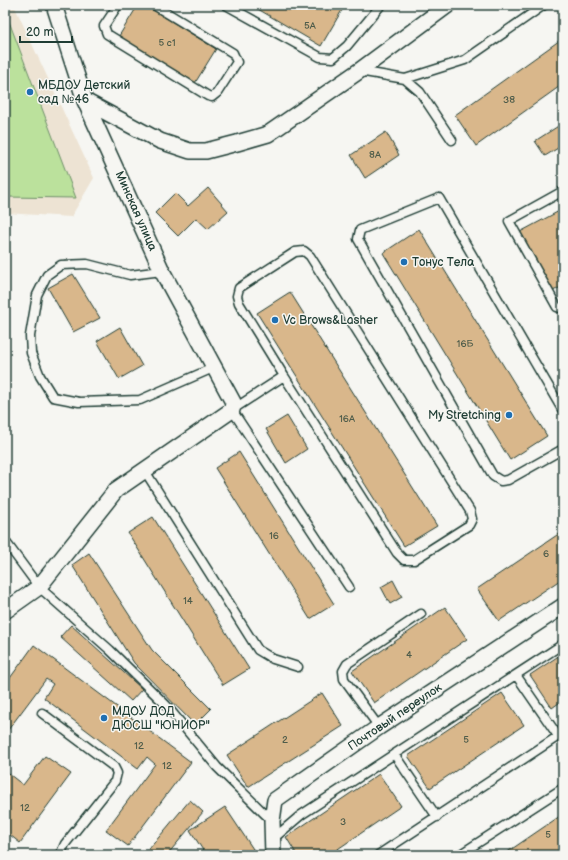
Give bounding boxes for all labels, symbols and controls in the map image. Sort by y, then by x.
scale bar [20,18,72,44]
house number: 5А [304,20,317,32]
text: 20 m [26,25,53,40]
house number: 5 с1 [158,37,176,49]
place label: МБДОУ Детский сад №46 [38,78,130,107]
marker: МБДОУ Детский сад №46 [25,87,35,97]
house number: 38 [503,94,515,106]
house number: 8А [369,149,382,161]
street label: Минская улица [112,169,160,253]
place label: Тонус Тела [412,255,474,270]
marker: Тонус Тела [399,257,409,267]
place label: Vc Brows&Lasher [283,313,378,328]
marker: Vc Brows&Lasher [270,315,280,325]
house number: 16Б [457,338,474,350]
place label: My Stretching [428,408,501,423]
marker: My Stretching [504,410,514,420]
house number: 16А [339,413,356,425]
house number: 16 [269,530,279,542]
house number: 6 [543,548,549,560]
house number: 14 [183,595,193,607]
house number: 4 [406,649,412,661]
street label: Почтовый переулок [345,680,445,754]
place label: МДОУ ДОД ДЮСШ "ЮНИОР" [112,704,210,733]
marker: МДОУ ДОД ДЮСШ "ЮНИОР" [99,713,109,723]
house number: 2 [282,734,288,746]
house number: 5 [463,734,469,746]
house number: 12 [134,740,144,752]
house number: 12 [162,760,172,772]
house number: 12 [20,802,30,814]
house number: 3 [340,816,346,828]
house number: 5 [545,829,551,841]

